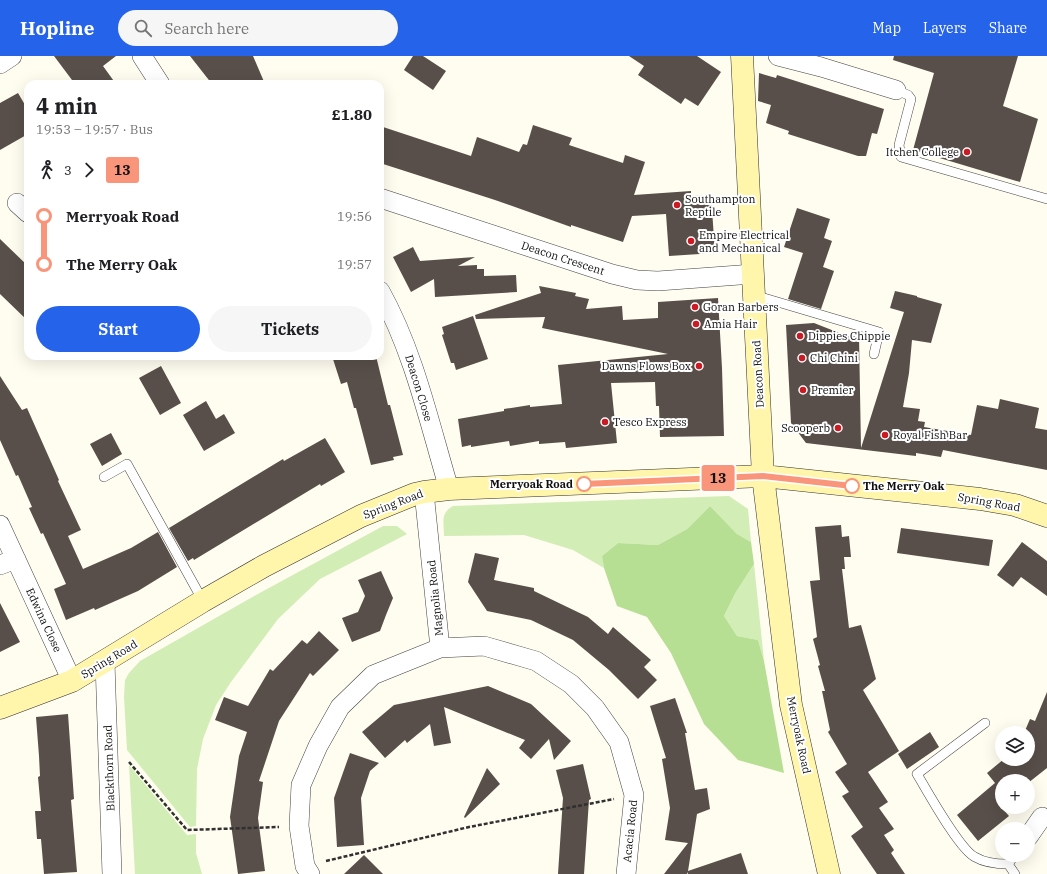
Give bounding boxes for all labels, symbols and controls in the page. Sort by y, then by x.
search box [118,10,398,46]
text: Hopline [20,16,94,40]
icon: search [132,17,154,39]
text: Search here [164,19,249,38]
text: Map [873,19,901,37]
text: Layers [923,19,967,37]
text: Share [989,19,1027,37]
text: 4 min [36,91,98,120]
text: £1.80 [332,105,372,124]
text: 19:53 – 19:57 · Bus [36,121,153,138]
place label: Itchen College [886,145,959,159]
marker: Itchen College [962,147,972,157]
icon: walk [36,159,58,181]
icon: forward [78,159,100,181]
text: 13 [114,161,131,179]
text: 3 [64,162,72,179]
place label: Southampton Reptile [685,192,756,219]
marker: Southampton Reptile [672,200,682,210]
text: Merryoak Road [66,207,179,226]
text: 19:56 [337,208,372,225]
place label: Empire Electrical and Mechanical [699,228,789,255]
marker: Empire Electrical and Mechanical [686,236,696,246]
street label: Deacon Crescent [520,238,606,278]
text: The Merry Oak [66,255,177,274]
text: 19:57 [337,256,372,273]
place label: Goran Barbers [703,300,779,314]
marker: Goran Barbers [690,302,700,312]
button: Start [36,306,200,352]
button: Tickets [208,306,372,352]
place label: Amia Hair [704,317,757,331]
marker: Amia Hair [691,319,701,329]
place label: Dippies Chippie [808,329,890,343]
marker: Dippies Chippie [795,331,805,341]
street label: Deacon Road [749,340,767,408]
place label: Chi Chini [810,351,859,365]
street label: Deacon Close [402,353,436,423]
marker: Chi Chini [797,353,807,363]
place label: Dawns Flows Box [602,359,691,373]
marker: Dawns Flows Box [694,361,704,371]
place label: Premier [811,383,853,397]
marker: Premier [798,385,808,395]
place label: Tesco Express [613,415,687,429]
marker: Tesco Express [600,417,610,427]
place label: Scooperb [781,421,830,435]
marker: Scooperb [833,423,843,433]
place label: Royal Fish Bar [893,428,967,442]
marker: Royal Fish Bar [880,430,890,440]
line badge: 13 [700,465,736,491]
text: 13 [710,469,726,487]
marker: Merryoak Road [576,476,592,492]
place label: Merryoak Road [490,477,573,491]
marker: The Merry Oak [844,478,860,494]
place label: The Merry Oak [863,479,945,493]
street label: Spring Road [361,486,425,522]
street label: Spring Road [957,490,1022,514]
street label: Magnolia Road [424,559,446,637]
street label: Edwina Close [23,586,65,654]
street label: Spring Road [78,637,140,681]
street label: Merryoak Road [784,695,814,775]
street label: Blackthorn Road [100,724,118,811]
map controls [995,726,1035,862]
button: layers [995,726,1035,766]
button: + [995,774,1035,814]
street label: Acacia Road [620,799,640,863]
button: − [995,822,1035,862]

